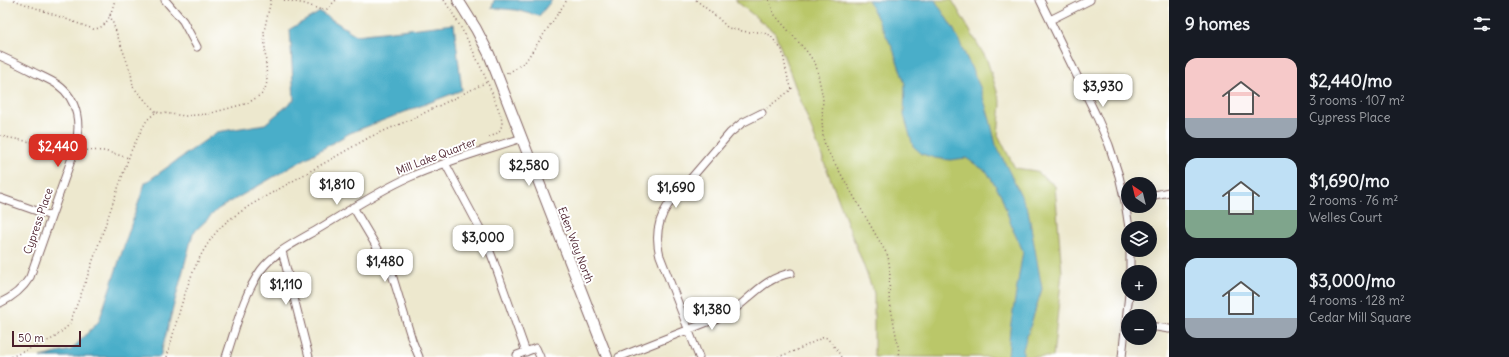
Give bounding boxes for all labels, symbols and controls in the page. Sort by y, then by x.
text: 9 homes [1185,13,1250,35]
icon: filters [1471,13,1493,35]
text: $2,440/mo [1309,70,1392,92]
pin: $3,930 [1070,74,1136,108]
icon: home [1217,74,1265,122]
text: $3,930 [1083,78,1123,95]
text: 3 rooms · 107 m² [1309,92,1405,109]
text: Cypress Place [1309,109,1390,126]
pin: $2,440 [25,134,91,168]
street label: Mill Lake Quarter [394,134,478,178]
text: $2,440 [38,138,78,155]
pin: $2,580 [496,153,562,187]
text: $2,580 [509,157,549,174]
text: $1,690/mo [1309,170,1389,192]
pin: $1,810 [304,172,370,206]
icon: home [1217,174,1265,222]
pin: $1,690 [643,175,709,209]
text: $1,810 [319,176,355,193]
north arrow [1121,177,1157,213]
map controls [1121,177,1157,345]
text: $1,690 [657,179,695,196]
street label: Cypress Place [20,186,56,256]
text: 2 rooms · 76 m² [1309,192,1398,209]
street label: Eden Way North [555,205,597,285]
text: Welles Court [1309,209,1382,226]
button: layers [1121,221,1157,257]
pin: $3,000 [450,225,516,259]
text: $3,000 [462,229,504,246]
pin: $1,480 [352,249,418,283]
text: $1,480 [366,253,404,270]
button: + [1121,265,1157,301]
text: $3,000/mo [1309,270,1395,292]
pin: $1,110 [253,272,319,306]
icon: home [1217,274,1265,322]
text: $1,110 [269,276,303,293]
text: 4 rooms · 128 m² [1309,292,1405,309]
pin: $1,380 [679,297,745,331]
text: $1,380 [693,301,731,318]
button: − [1121,309,1157,345]
text: Cedar Mill Square [1309,309,1411,326]
scale bar [12,329,81,348]
text: 50 m [18,331,44,345]

